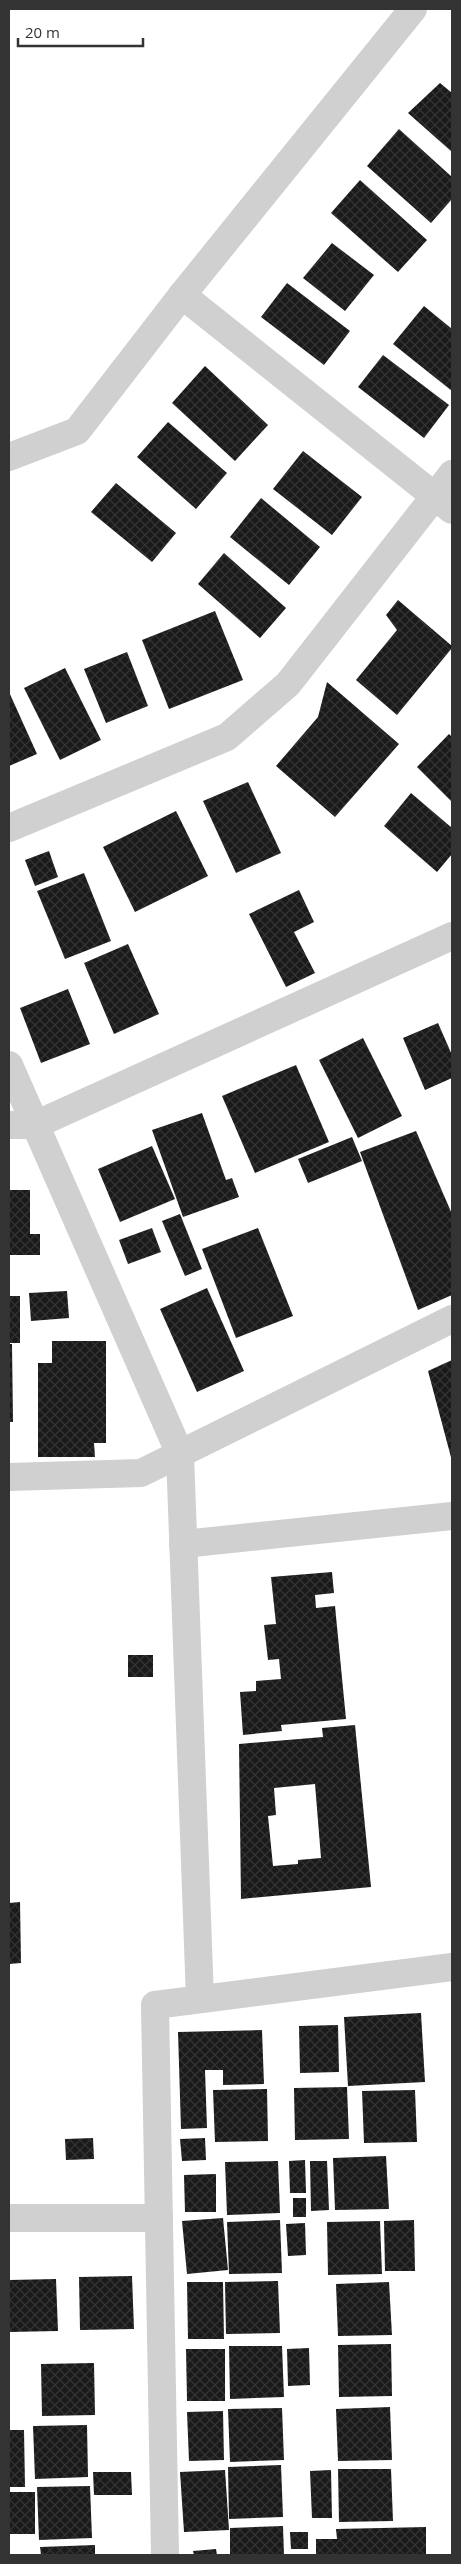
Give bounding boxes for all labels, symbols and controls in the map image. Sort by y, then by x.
scale bar [18,15,142,47]
text: 20 m [25,22,60,42]

